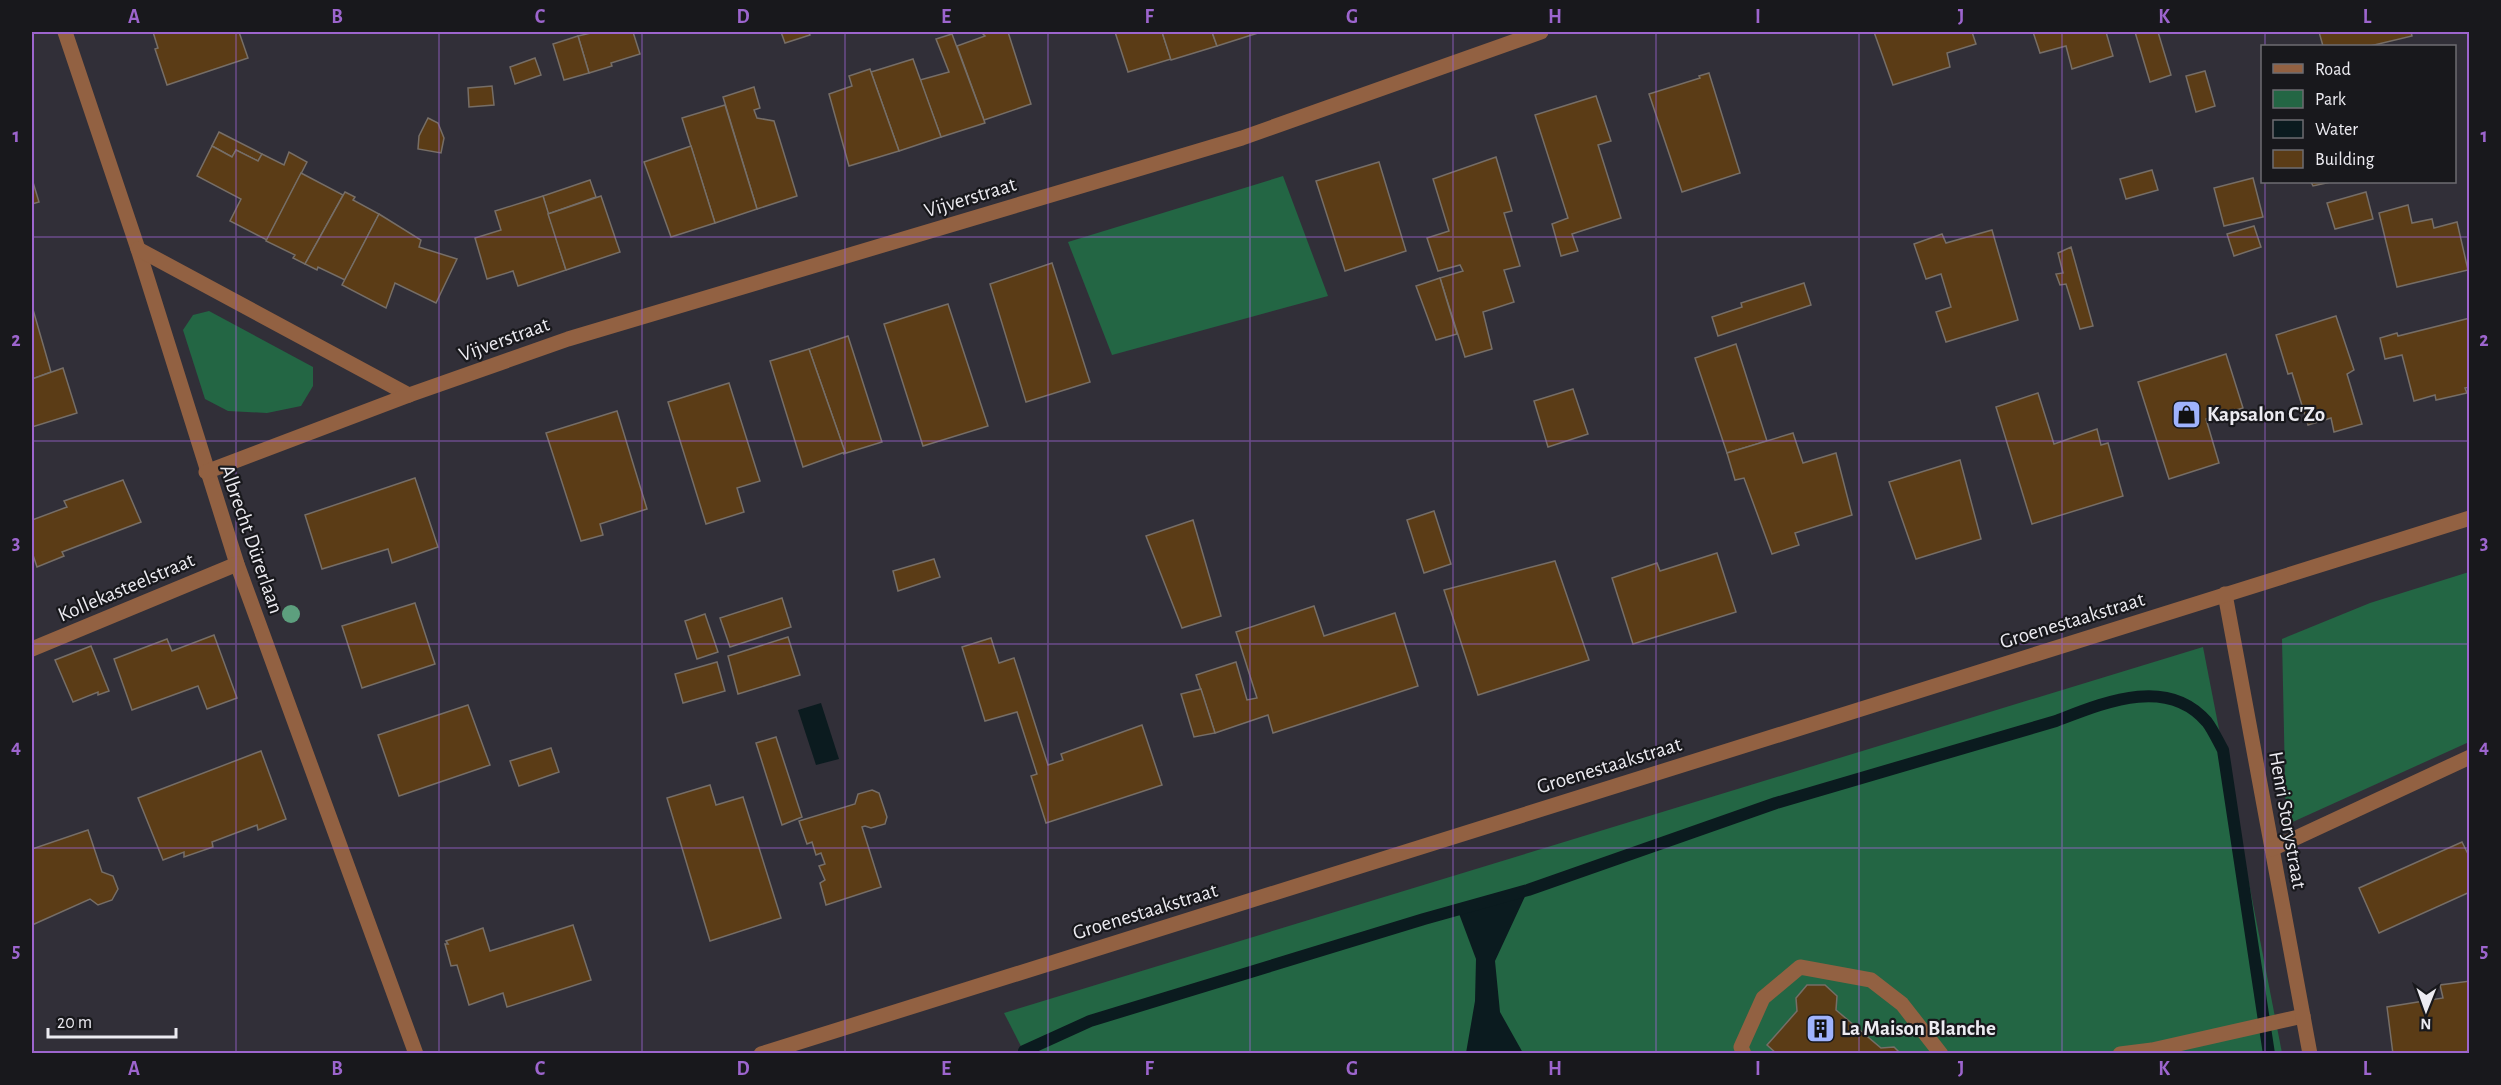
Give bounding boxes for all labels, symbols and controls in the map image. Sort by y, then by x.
text: A [128,7,140,27]
text: B [331,7,343,27]
text: C [535,7,546,27]
text: D [736,7,750,27]
text: E [941,7,951,27]
text: F [1144,7,1154,27]
text: G [1346,7,1358,27]
text: H [1548,7,1562,27]
text: I [1755,7,1761,27]
text: J [1958,7,1964,27]
text: K [2158,7,2170,27]
text: L [2363,7,2372,27]
legend [2261,45,2456,183]
text: Road [2315,61,2351,79]
text: Park [2315,91,2347,109]
text: Water [2315,121,2358,139]
text: 1 [12,126,20,146]
text: 1 [2480,126,2488,146]
text: Building [2315,151,2375,169]
street label: Vijverstraat [922,174,1019,221]
street label: Vijverstraat [456,313,553,366]
text: 2 [11,330,21,350]
text: 2 [2479,330,2489,350]
shop icon: Kapsalon C'Zo [2170,398,2202,430]
place label: Kapsalon C'Zo [2207,404,2325,425]
street label: Albrecht Dürerlaan [216,462,287,616]
text: 3 [12,533,20,553]
text: 3 [2480,533,2488,553]
street label: Kollekasteelstraat [55,549,198,626]
street label: Groenestaakstraat [1997,588,2147,652]
street label: Groenestaakstraat [1534,733,1684,797]
text: 4 [11,737,21,757]
text: 4 [2479,737,2489,757]
street label: Henri Storystraat [2265,750,2310,891]
street label: Groenestaakstraat [1070,879,1220,943]
text: 5 [12,941,20,961]
text: 5 [2480,941,2488,961]
north arrow [2396,980,2456,1040]
scale bar [48,1001,176,1039]
building icon: La Maison Blanche [1804,1012,1836,1044]
text: 20 m [57,1014,92,1032]
text: N [2420,1016,2431,1032]
place label: La Maison Blanche [1841,1018,1996,1039]
text: A [128,1059,140,1079]
text: B [331,1059,343,1079]
text: C [535,1059,546,1079]
text: D [736,1059,750,1079]
text: E [941,1059,951,1079]
text: F [1144,1059,1154,1079]
text: G [1346,1059,1358,1079]
text: H [1548,1059,1562,1079]
text: I [1755,1059,1761,1079]
text: J [1958,1059,1964,1079]
text: K [2158,1059,2170,1079]
text: L [2363,1059,2372,1079]

